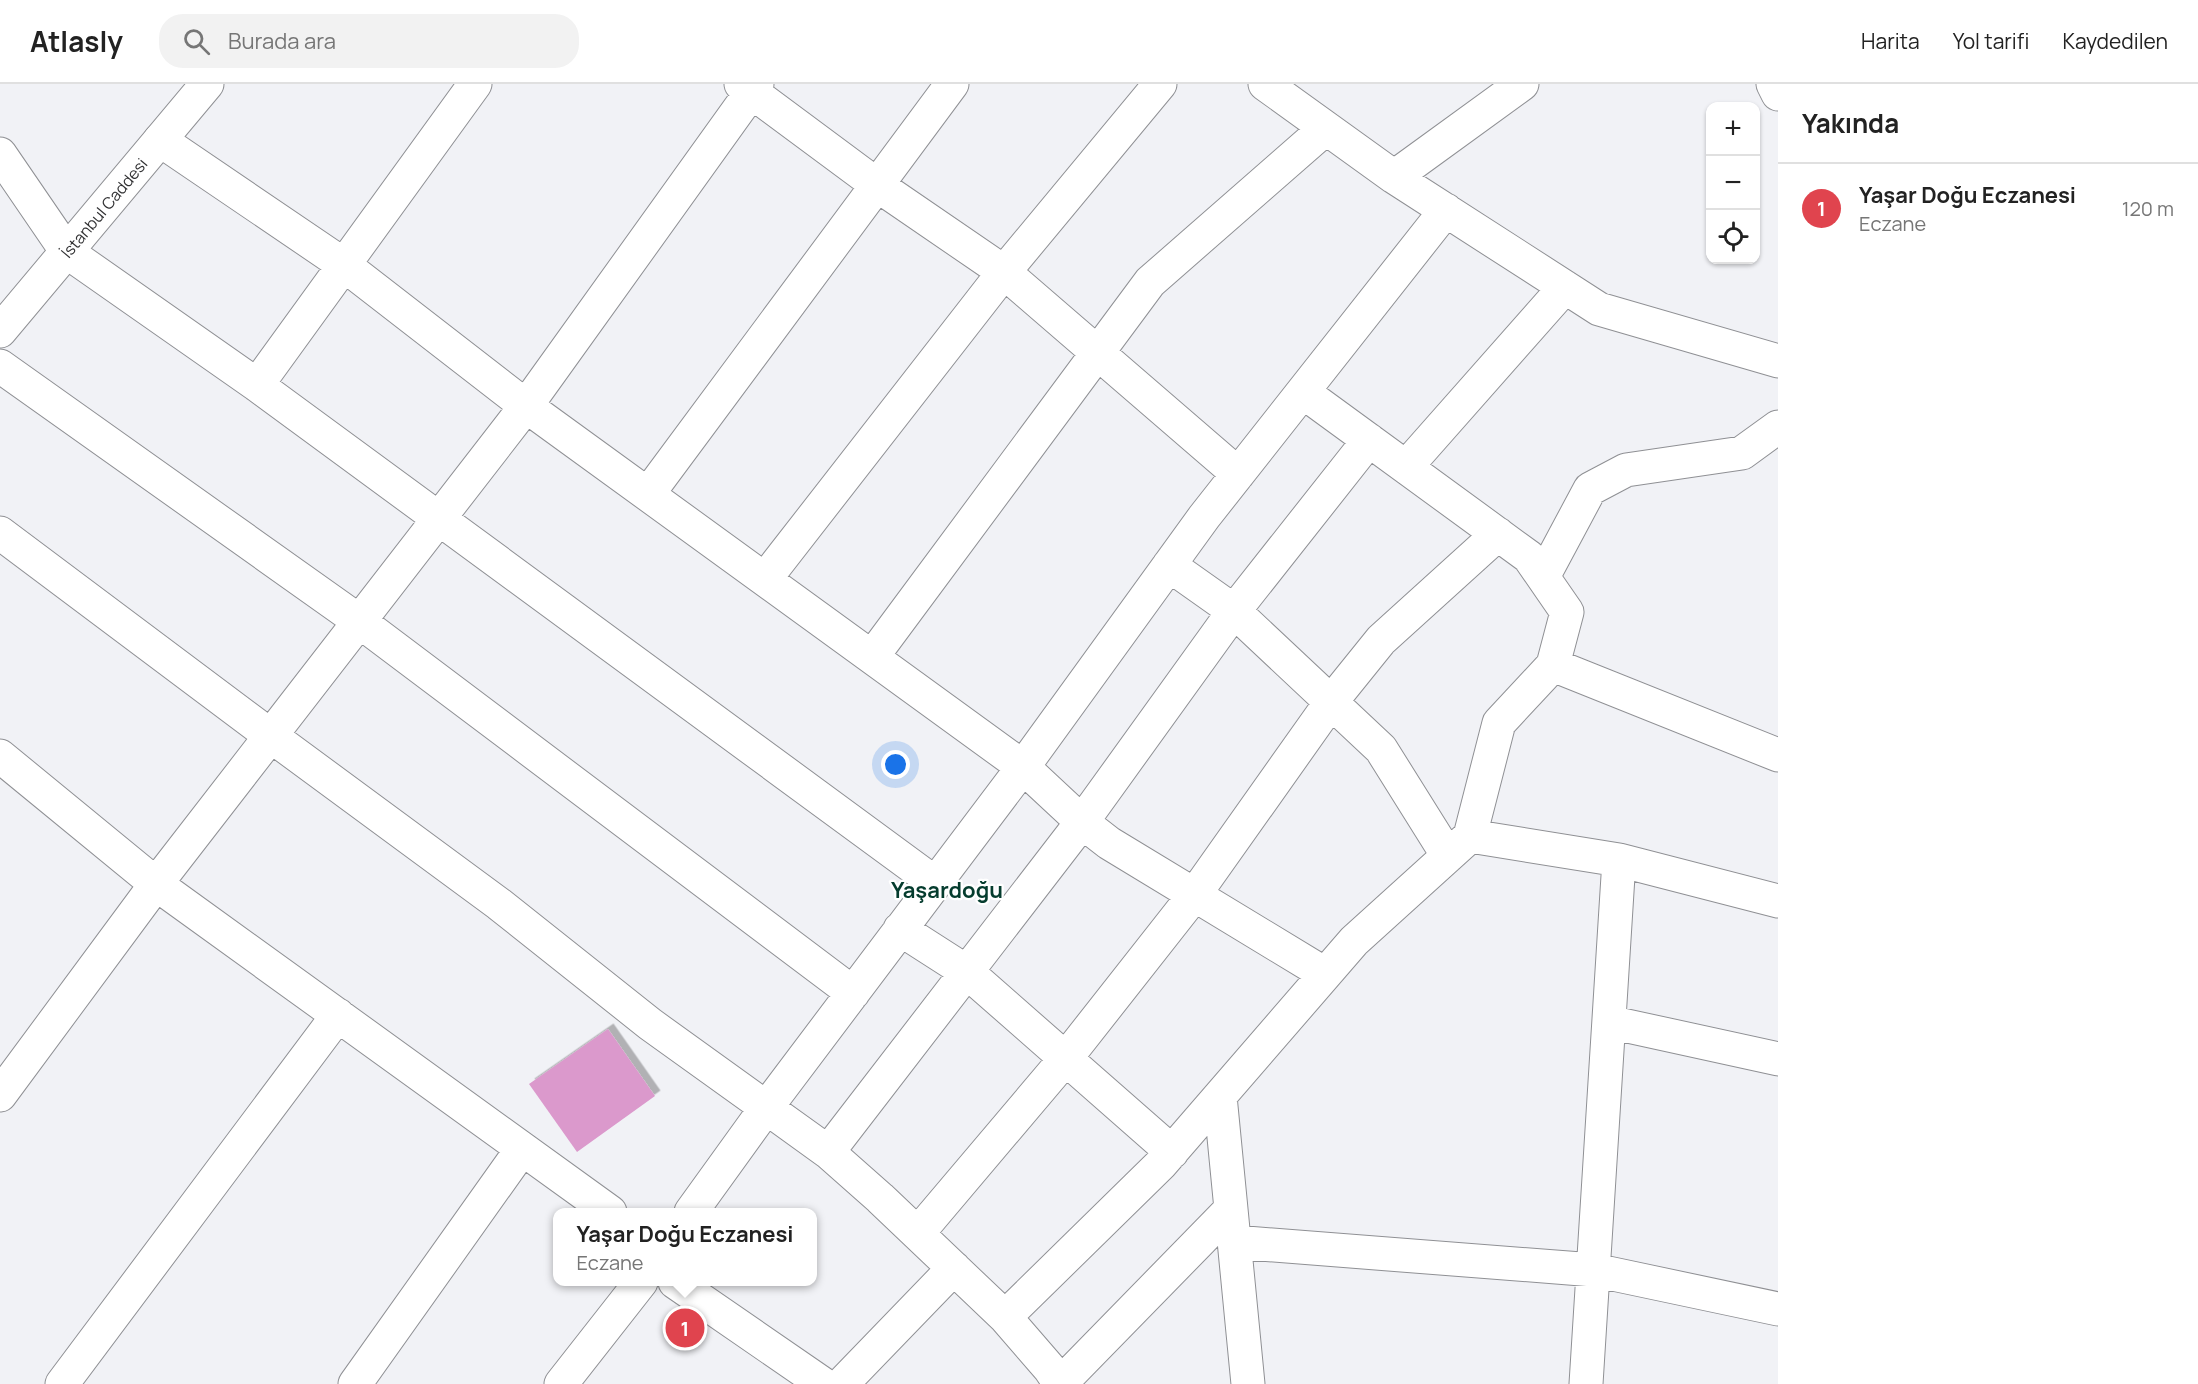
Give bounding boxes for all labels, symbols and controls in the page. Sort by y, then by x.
search box [159,14,579,68]
text: Atlasly [30,22,123,60]
icon: search [180,25,213,58]
text: Burada ara [228,26,336,56]
text: Harita [1861,27,1920,55]
text: Yol tarifi [1953,27,2029,55]
text: Kaydedilen [2062,27,2168,55]
map controls [1706,102,1760,264]
button: + [1706,102,1760,156]
text: Yakında [1802,105,1899,141]
street label: İstanbul Caddesi [56,154,152,262]
button: − [1706,156,1760,210]
text: Yaşar Doğu Eczanesi [1859,180,2076,210]
text: 1 [1817,195,1826,222]
text: 120 m [2122,195,2174,222]
button: locate [1706,210,1760,264]
text: Eczane [1859,210,1926,237]
your location [881,750,910,779]
district label: Yaşardoğu [891,875,1003,905]
popup [553,1208,817,1286]
text: Yaşar Doğu Eczanesi [576,1219,794,1249]
text: Eczane [576,1249,644,1276]
pin: 1 [666,1306,704,1350]

